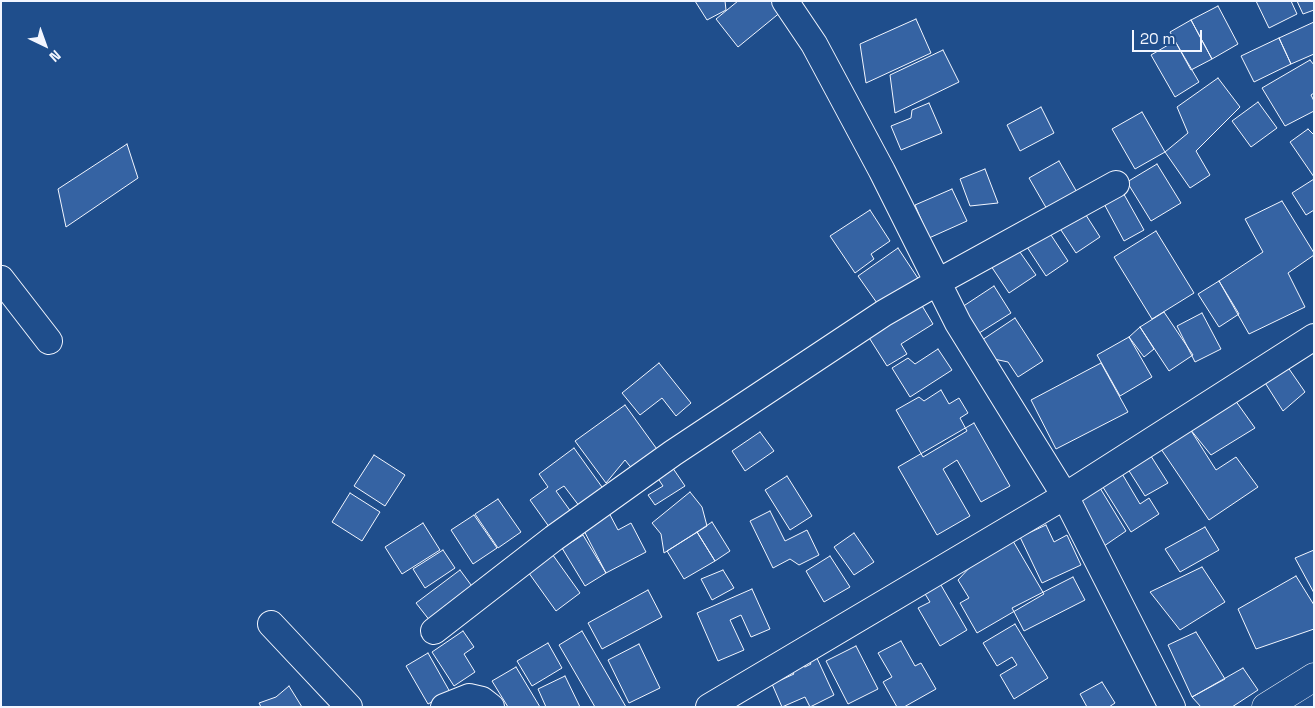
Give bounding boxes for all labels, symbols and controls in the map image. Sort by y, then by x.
north arrow [20,20,70,70]
scale bar [1135,20,1205,52]
text: 20 m [1140,29,1175,48]
text: N [46,46,65,66]

